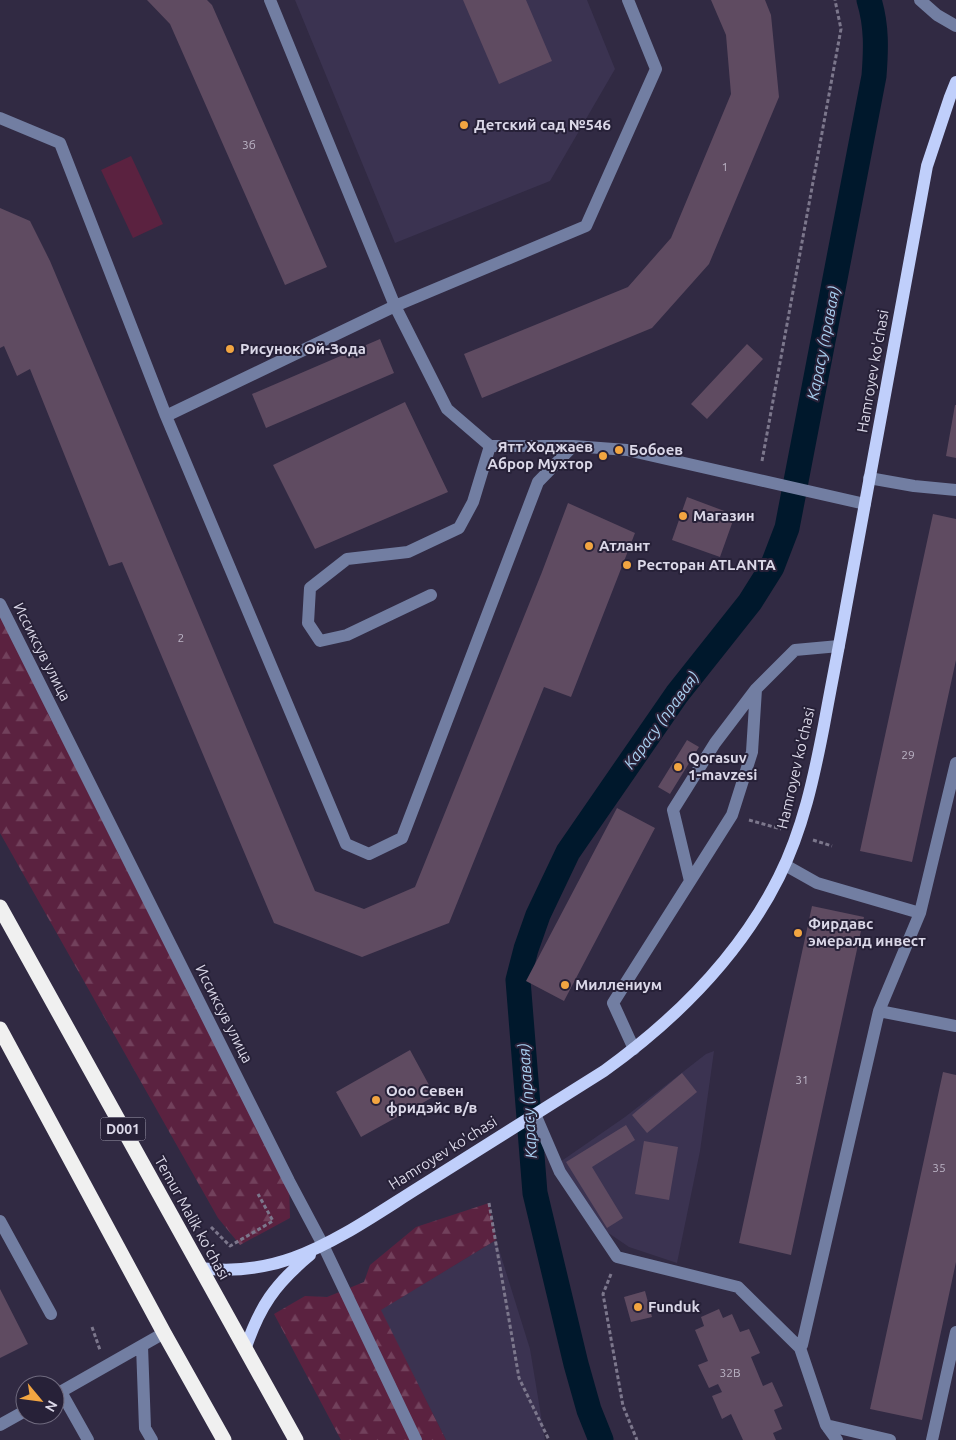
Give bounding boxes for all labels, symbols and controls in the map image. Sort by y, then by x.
place label: Детский сад №546 [474,116,611,133]
marker: Детский сад №546 [458,119,470,131]
house number: 3б [242,138,256,151]
house number: 1 [722,160,728,173]
water label: Карасу (правая) [803,284,844,402]
street label: Hamroyev ko'chasi [853,308,892,434]
place label: Рисунок Ой-Зода [240,340,366,357]
marker: Рисунок Ой-Зода [224,343,236,355]
place label: Ятт Ходжаев Аброр Мухтор [487,438,593,472]
place label: Бобоев [629,441,683,458]
marker: Бобоев [613,444,625,456]
marker: Ятт Ходжаев Аброр Мухтор [597,450,609,462]
place label: Магазин [693,507,755,524]
marker: Магазин [677,510,689,522]
place label: Атлант [599,537,651,554]
marker: Атлант [583,540,595,552]
place label: Ресторан ATLANTA [637,556,776,573]
marker: Ресторан ATLANTA [621,559,633,571]
street label: Иссиксув улица [10,600,75,704]
house number: 2 [178,631,184,644]
water label: Карасу (правая) [620,668,703,773]
street label: Hamroyev ko'chasi [773,705,818,830]
house number: 29 [901,748,915,761]
place label: Qorasuv 1-mavzesi [688,749,758,783]
marker: Qorasuv 1-mavzesi [672,761,684,773]
place label: Фирдавс эмералд инвест [808,915,926,949]
marker: Фирдавс эмералд инвест [792,927,804,939]
street label: Иссиксув улица [192,962,257,1066]
place label: Миллениум [575,976,662,993]
marker: Миллениум [559,979,571,991]
water label: Карасу (правая) [514,1043,541,1159]
house number: 31 [795,1073,809,1086]
place label: Ооо Севен фридэйс в/в [386,1082,478,1116]
marker: Ооо Севен фридэйс в/в [370,1094,382,1106]
street label: Hamroyev ko'chasi [385,1112,500,1193]
road number: D001 [100,1118,146,1140]
street label: Temur Malik ko'chasi [151,1153,233,1283]
house number: 35 [932,1161,946,1174]
place label: Funduk [648,1298,700,1315]
marker: Funduk [632,1301,644,1313]
house number: 32В [719,1366,741,1379]
north arrow [15,1375,65,1425]
text: N [42,1398,61,1415]

